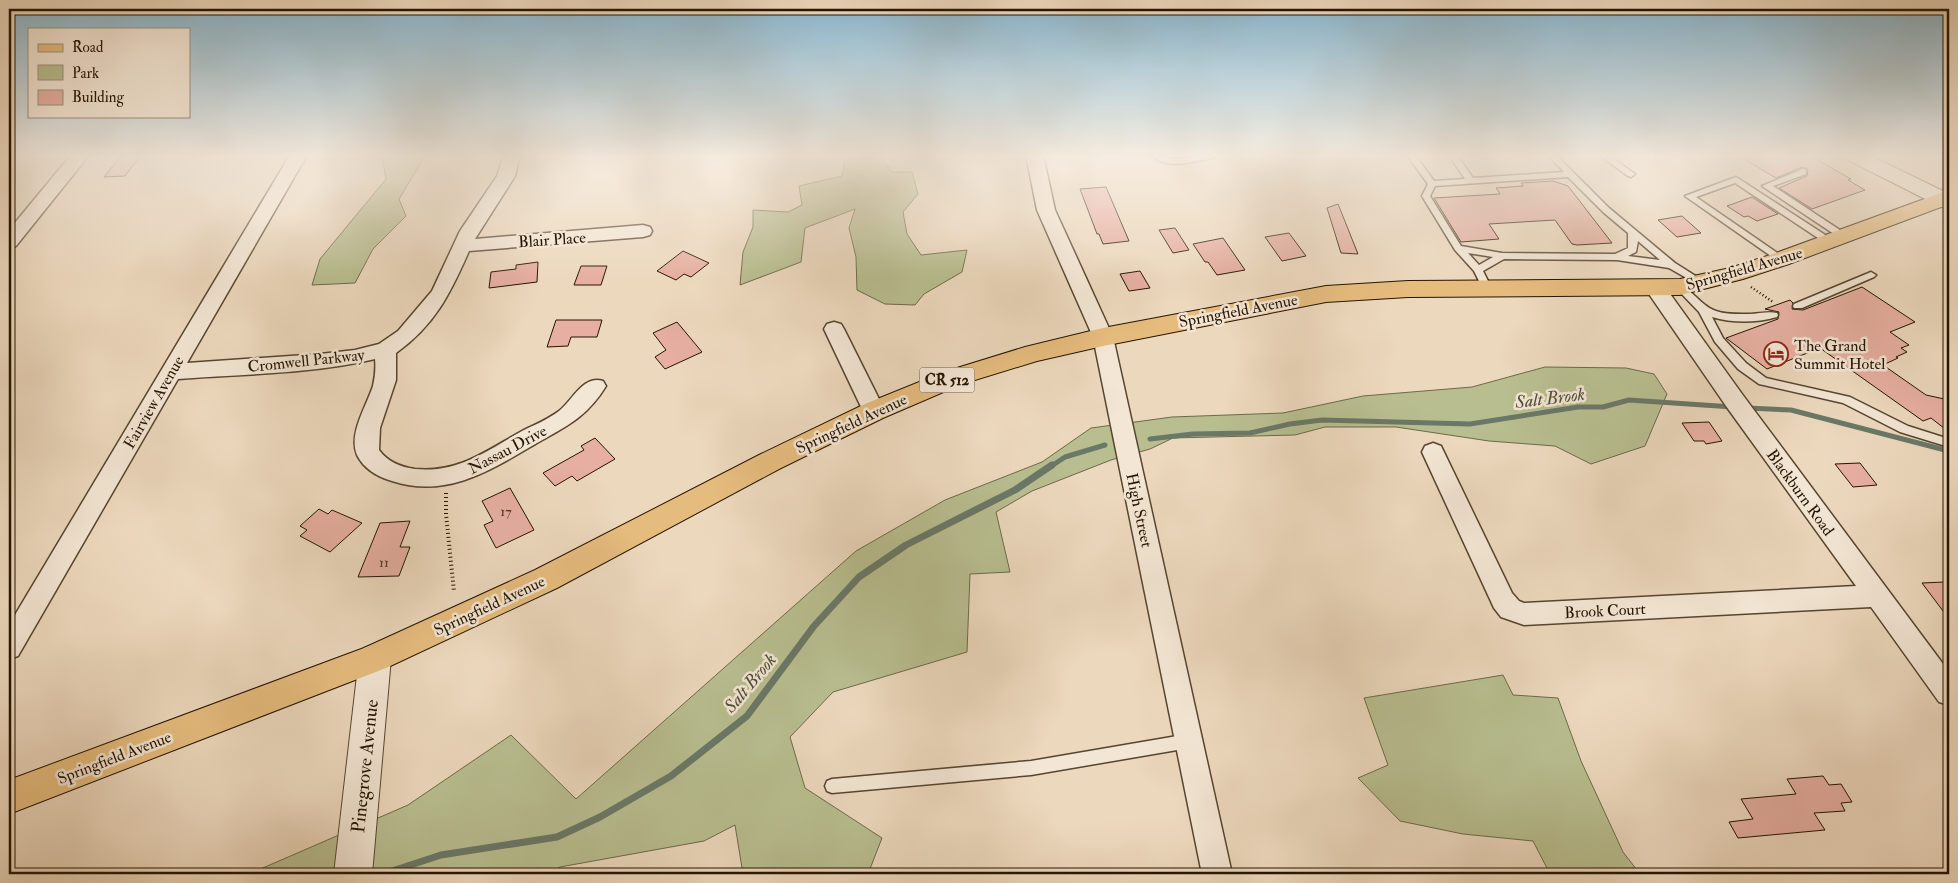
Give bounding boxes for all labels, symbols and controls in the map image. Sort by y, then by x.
legend [28,28,190,118]
text: Road [72,38,104,57]
text: Park [72,64,99,83]
text: Building [72,88,124,107]
street label: Blair Place [518,228,587,252]
street label: Springfield Avenue [1684,243,1805,296]
street label: Springfield Avenue [1177,290,1300,333]
place label: The Grand Summit Hotel [1794,336,1885,374]
hotel icon: The Grand Summit Hotel [1763,341,1789,367]
street label: Cromwell Parkway [247,345,367,377]
street label: Fairview Avenue [119,352,189,452]
road number: CR 512 [920,368,974,392]
water label: Salt Brook [1513,383,1586,414]
street label: Springfield Avenue [793,389,911,459]
street label: Nassau Drive [465,421,551,479]
street label: Blackburn Road [1762,445,1838,540]
street label: High Street [1121,471,1157,549]
house number: 17 [500,503,512,520]
house number: 11 [379,554,389,571]
street label: Springfield Avenue [431,571,549,641]
street label: Brook Court [1564,599,1646,623]
water label: Salt Brook [718,649,782,718]
street label: Pinegrove Avenue [346,698,384,834]
street label: Springfield Avenue [55,727,175,790]

